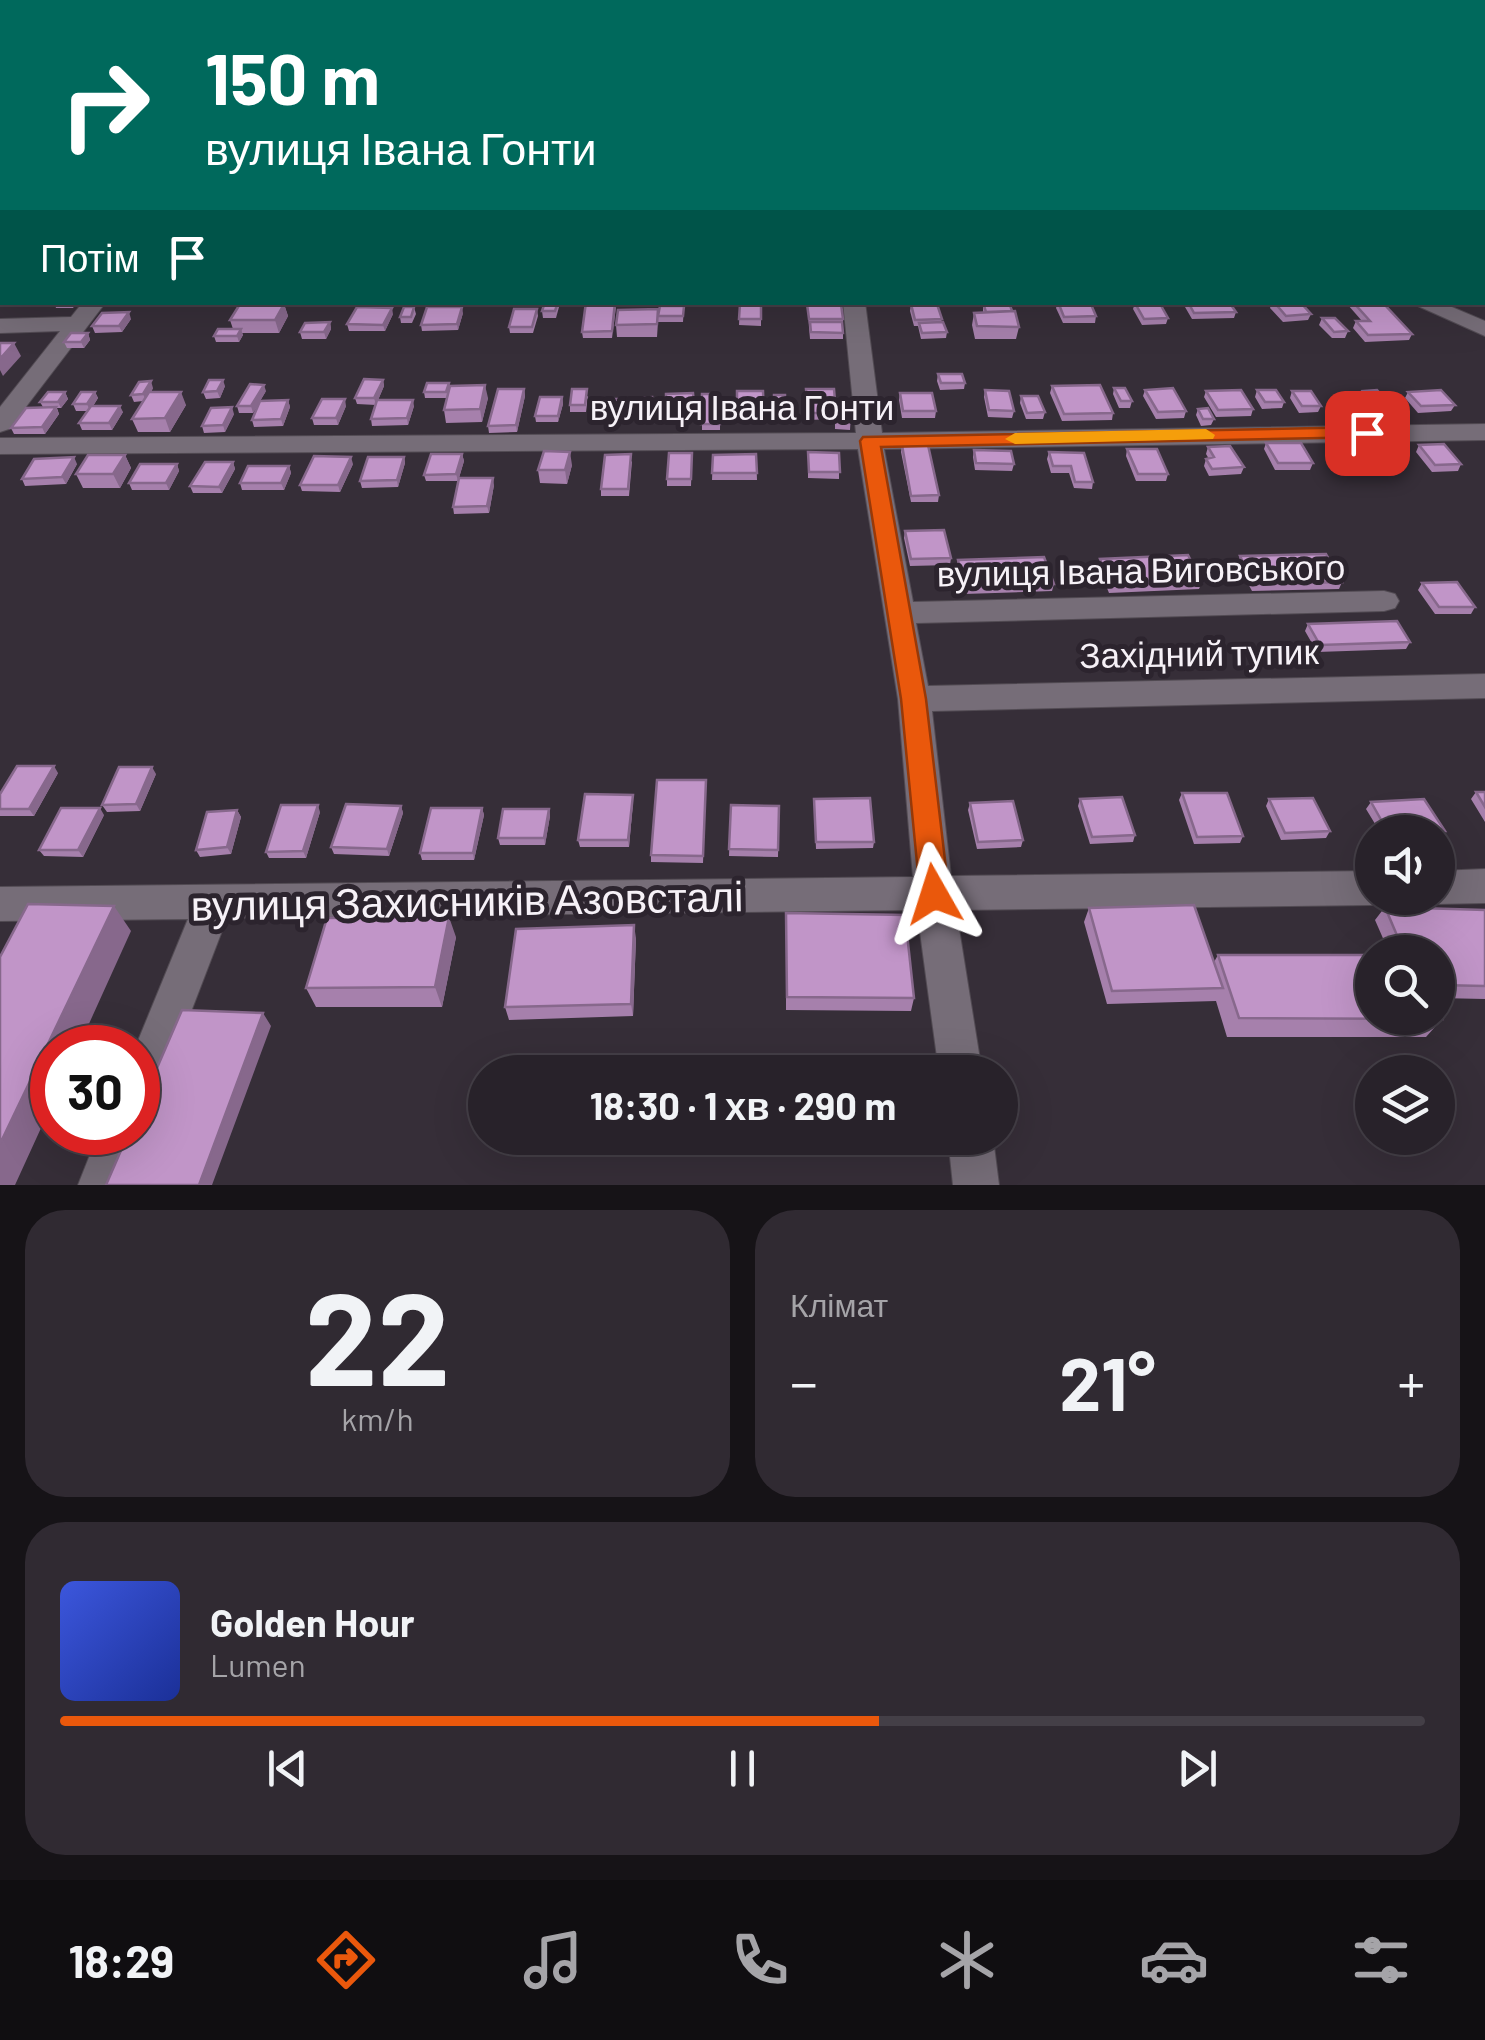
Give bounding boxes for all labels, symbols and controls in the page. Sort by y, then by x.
text: 150 m [205,35,380,119]
icon: right [40,40,170,170]
text: вулиця Івана Гонти [205,120,597,174]
icon: arrive [160,230,215,285]
text: Потім [40,234,140,280]
street label: вулиця Івана Гонти [590,385,894,427]
pin [1325,391,1410,476]
icon: arrive [1340,406,1395,461]
street label: вулиця Івана Виговського [936,544,1346,594]
street label: Західний тупик [1079,629,1320,675]
map controls [1355,815,1455,1155]
button: sound [1355,815,1455,915]
position arrow [882,842,986,946]
street label: вулиця Захисників Азовсталі [190,869,744,930]
button: search [1355,935,1455,1035]
speed limit sign: 30 [30,1025,160,1155]
button: layers [1355,1055,1455,1155]
text: 18:30 · 1 хв · 290 m [590,1082,896,1128]
text: 22 [305,1256,450,1412]
text: Клімат [790,1285,888,1323]
text: 21° [1059,1336,1156,1426]
text: − [790,1348,818,1414]
text: + [1397,1348,1425,1414]
text: km/h [341,1399,414,1437]
text: Golden Hour [210,1599,415,1645]
text: Lumen [210,1645,306,1683]
icon: previous [260,1741,315,1796]
icon: pause [715,1741,770,1796]
icon: next [1170,1741,1225,1796]
icon: directions [311,1925,381,1995]
icon: music [518,1925,588,1995]
icon: phone [725,1925,795,1995]
icon: climate [932,1925,1002,1995]
icon: car [1139,1925,1209,1995]
icon: filters [1346,1925,1416,1995]
text: 18:29 [69,1933,174,1987]

